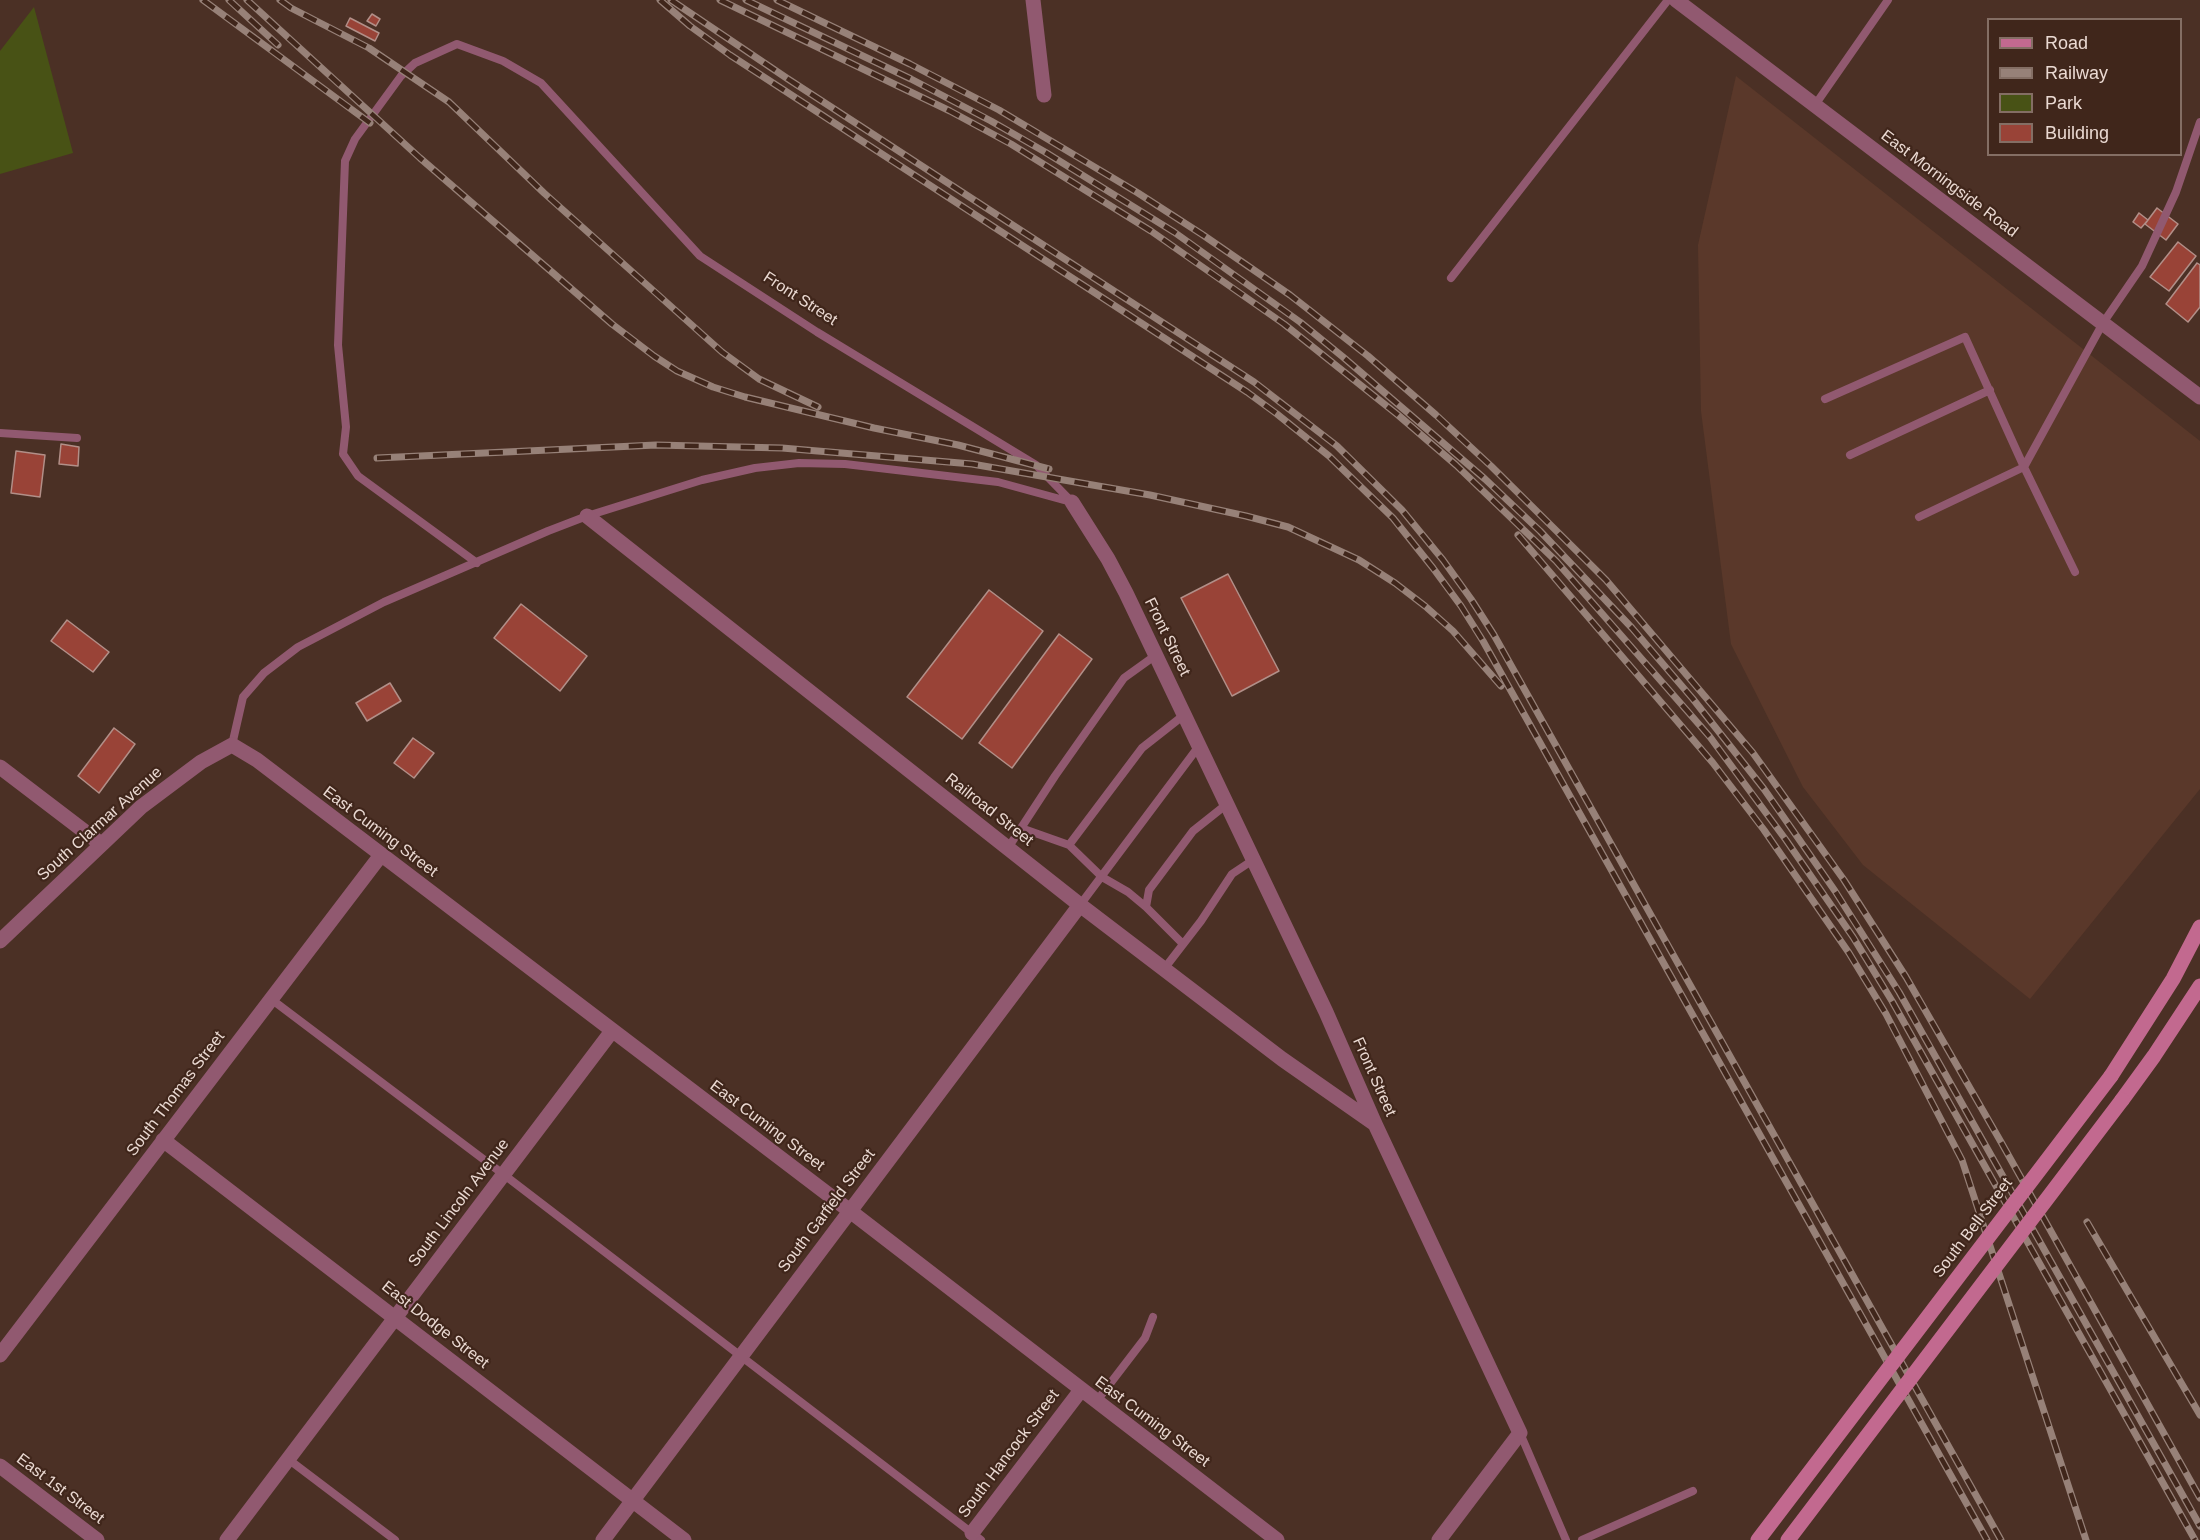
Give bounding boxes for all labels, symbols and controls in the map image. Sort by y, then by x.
legend [1987,18,2182,156]
text: Road [2045,33,2088,53]
text: Railway [2045,63,2108,83]
text: Park [2045,93,2082,113]
text: Building [2045,123,2109,143]
street label: East Morningside Road [1877,126,2021,242]
street label: Front Street [759,268,841,330]
street label: Front Street [1140,595,1194,679]
street label: South Clarmar Avenue [34,763,166,885]
street label: Railroad Street [941,770,1037,850]
street label: East Cuming Street [319,783,441,881]
street label: South Thomas Street [123,1028,229,1160]
street label: Front Street [1348,1035,1400,1119]
street label: East Cuming Street [706,1077,828,1175]
street label: South Lincoln Avenue [405,1135,513,1271]
street label: South Garfield Street [774,1146,880,1276]
street label: South Bell Street [1929,1174,2017,1282]
street label: East Dodge Street [378,1277,492,1373]
street label: East Cuming Street [1091,1373,1213,1471]
street label: South Hancock Street [954,1386,1064,1522]
street label: East 1st Street [12,1450,108,1528]

